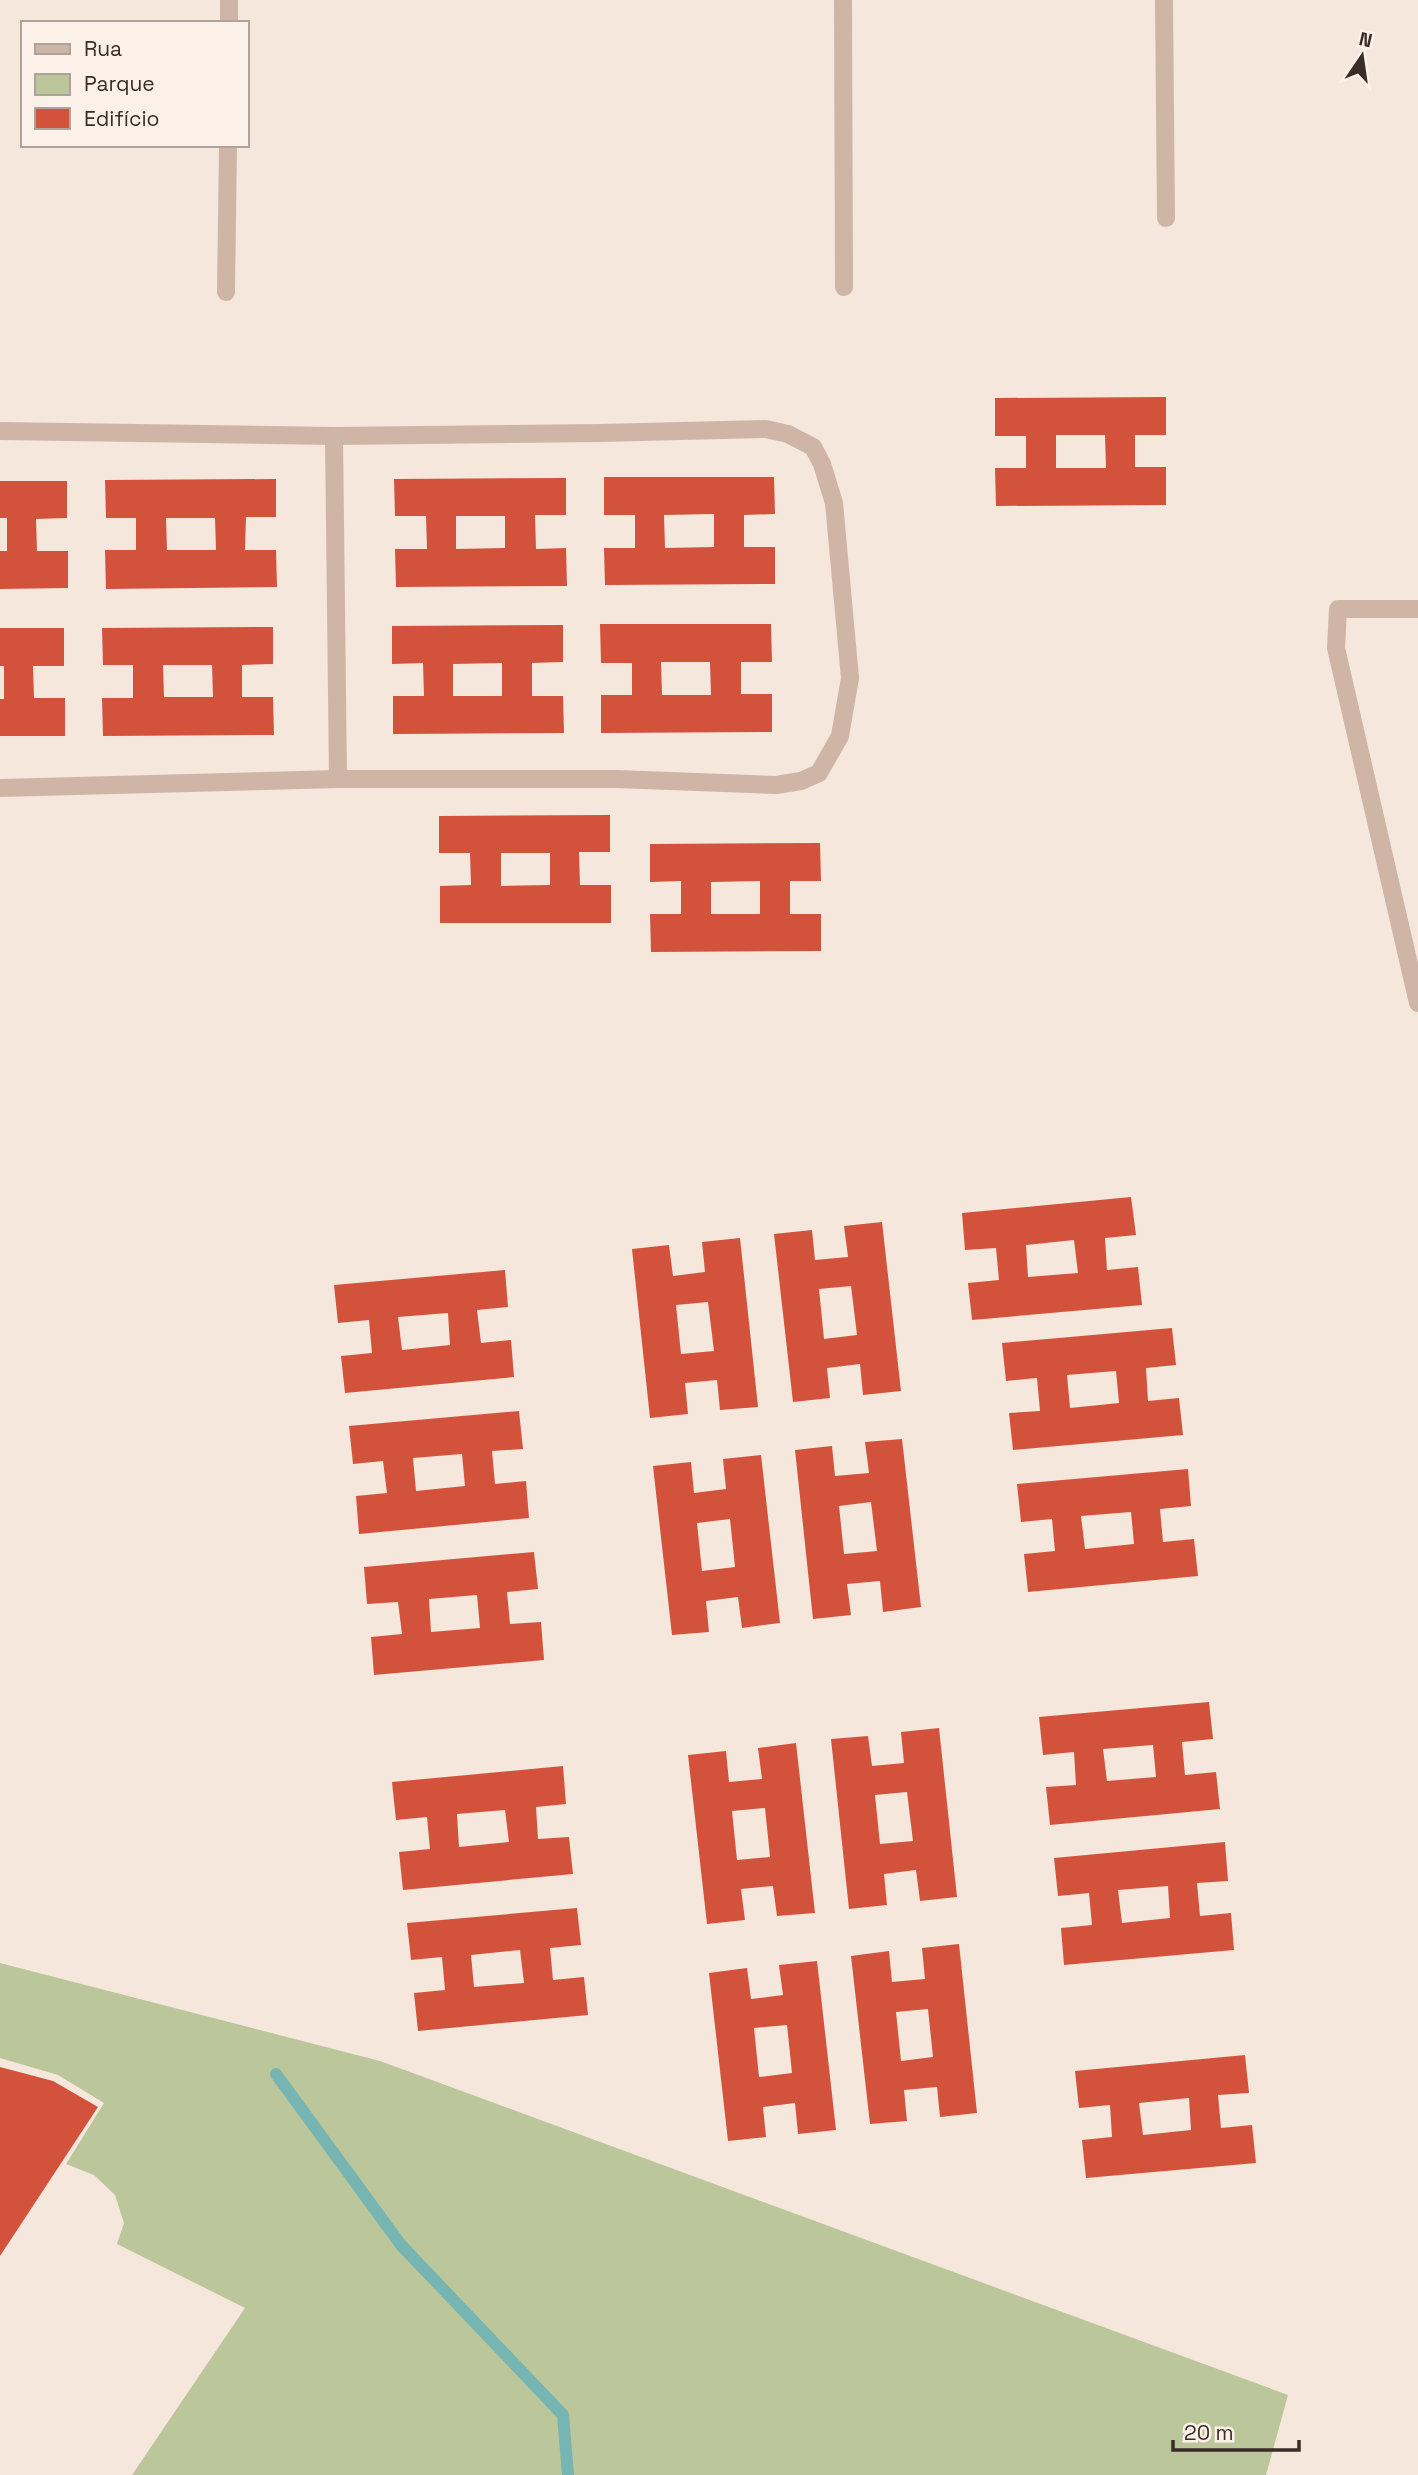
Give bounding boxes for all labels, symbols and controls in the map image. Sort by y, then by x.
legend [21,21,248,147]
north arrow [1327,21,1397,91]
text: N [1357,26,1375,54]
text: Rua [84,35,122,62]
text: Parque [84,70,155,97]
text: Edifício [84,105,160,132]
scale bar [1173,2408,1299,2452]
text: 20 m [1184,2419,1234,2446]

